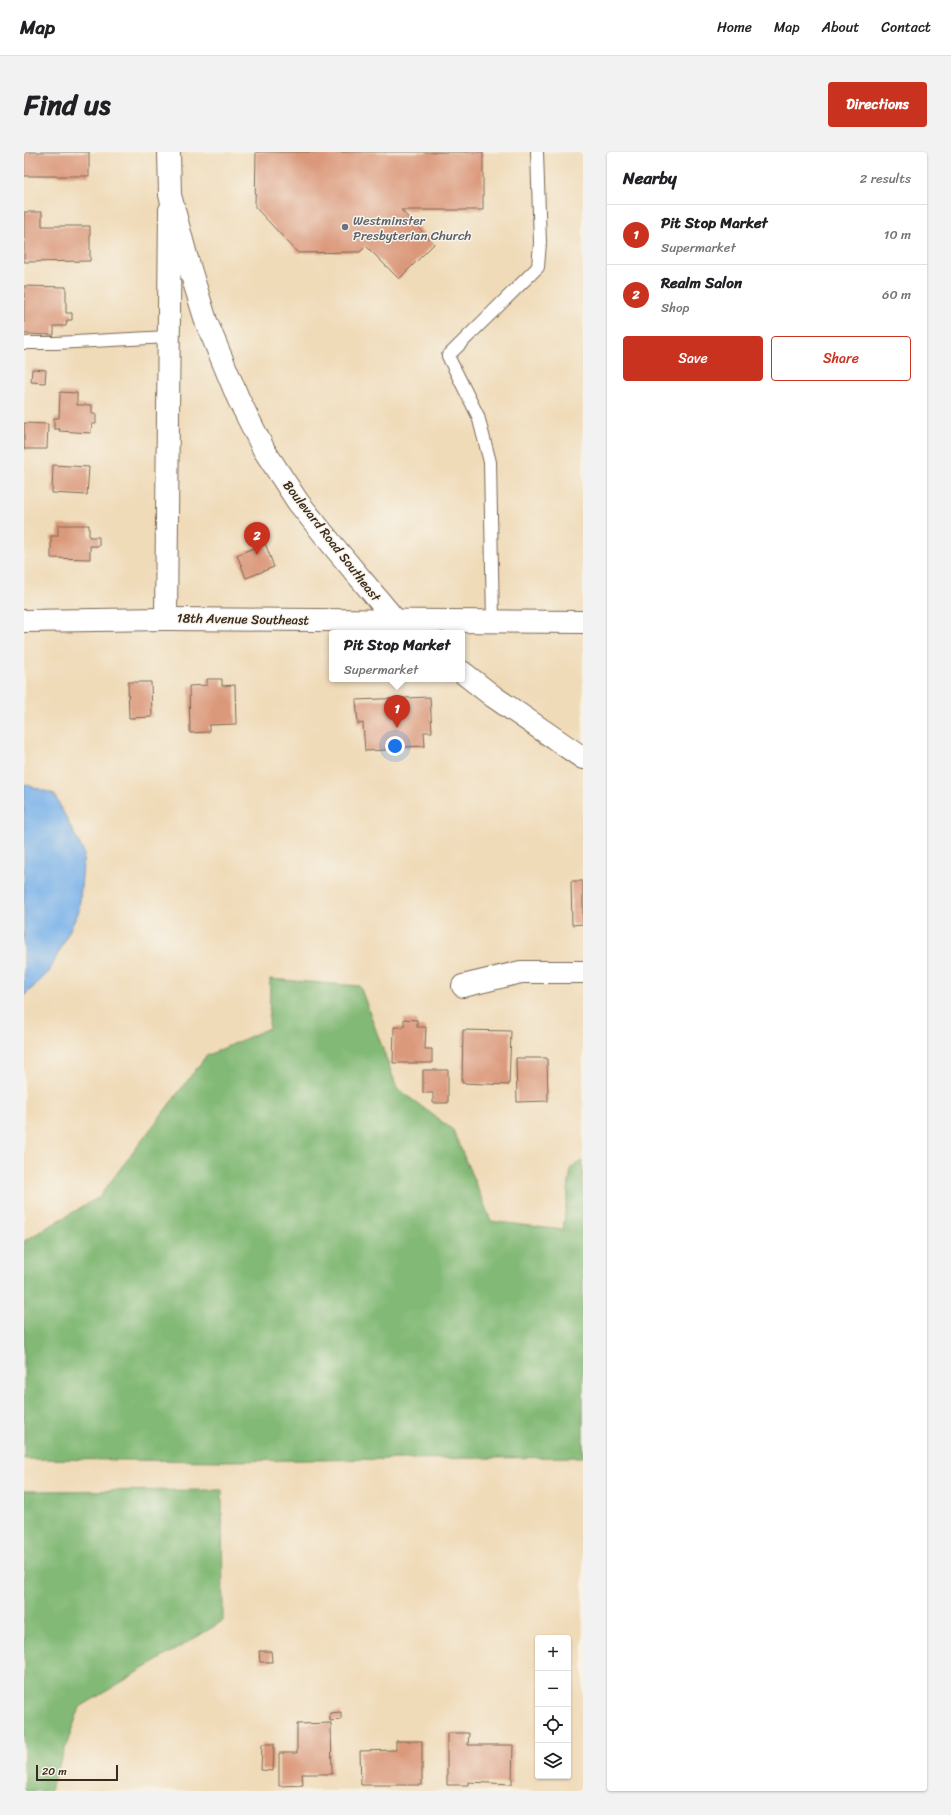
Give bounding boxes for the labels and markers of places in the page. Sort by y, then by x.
place label: Westminster Presbyterian Church [353,209,471,247]
marker: Westminster Presbyterian Church [340,222,350,232]
pin: 2 [244,522,270,555]
pin: 1 [384,695,410,728]

